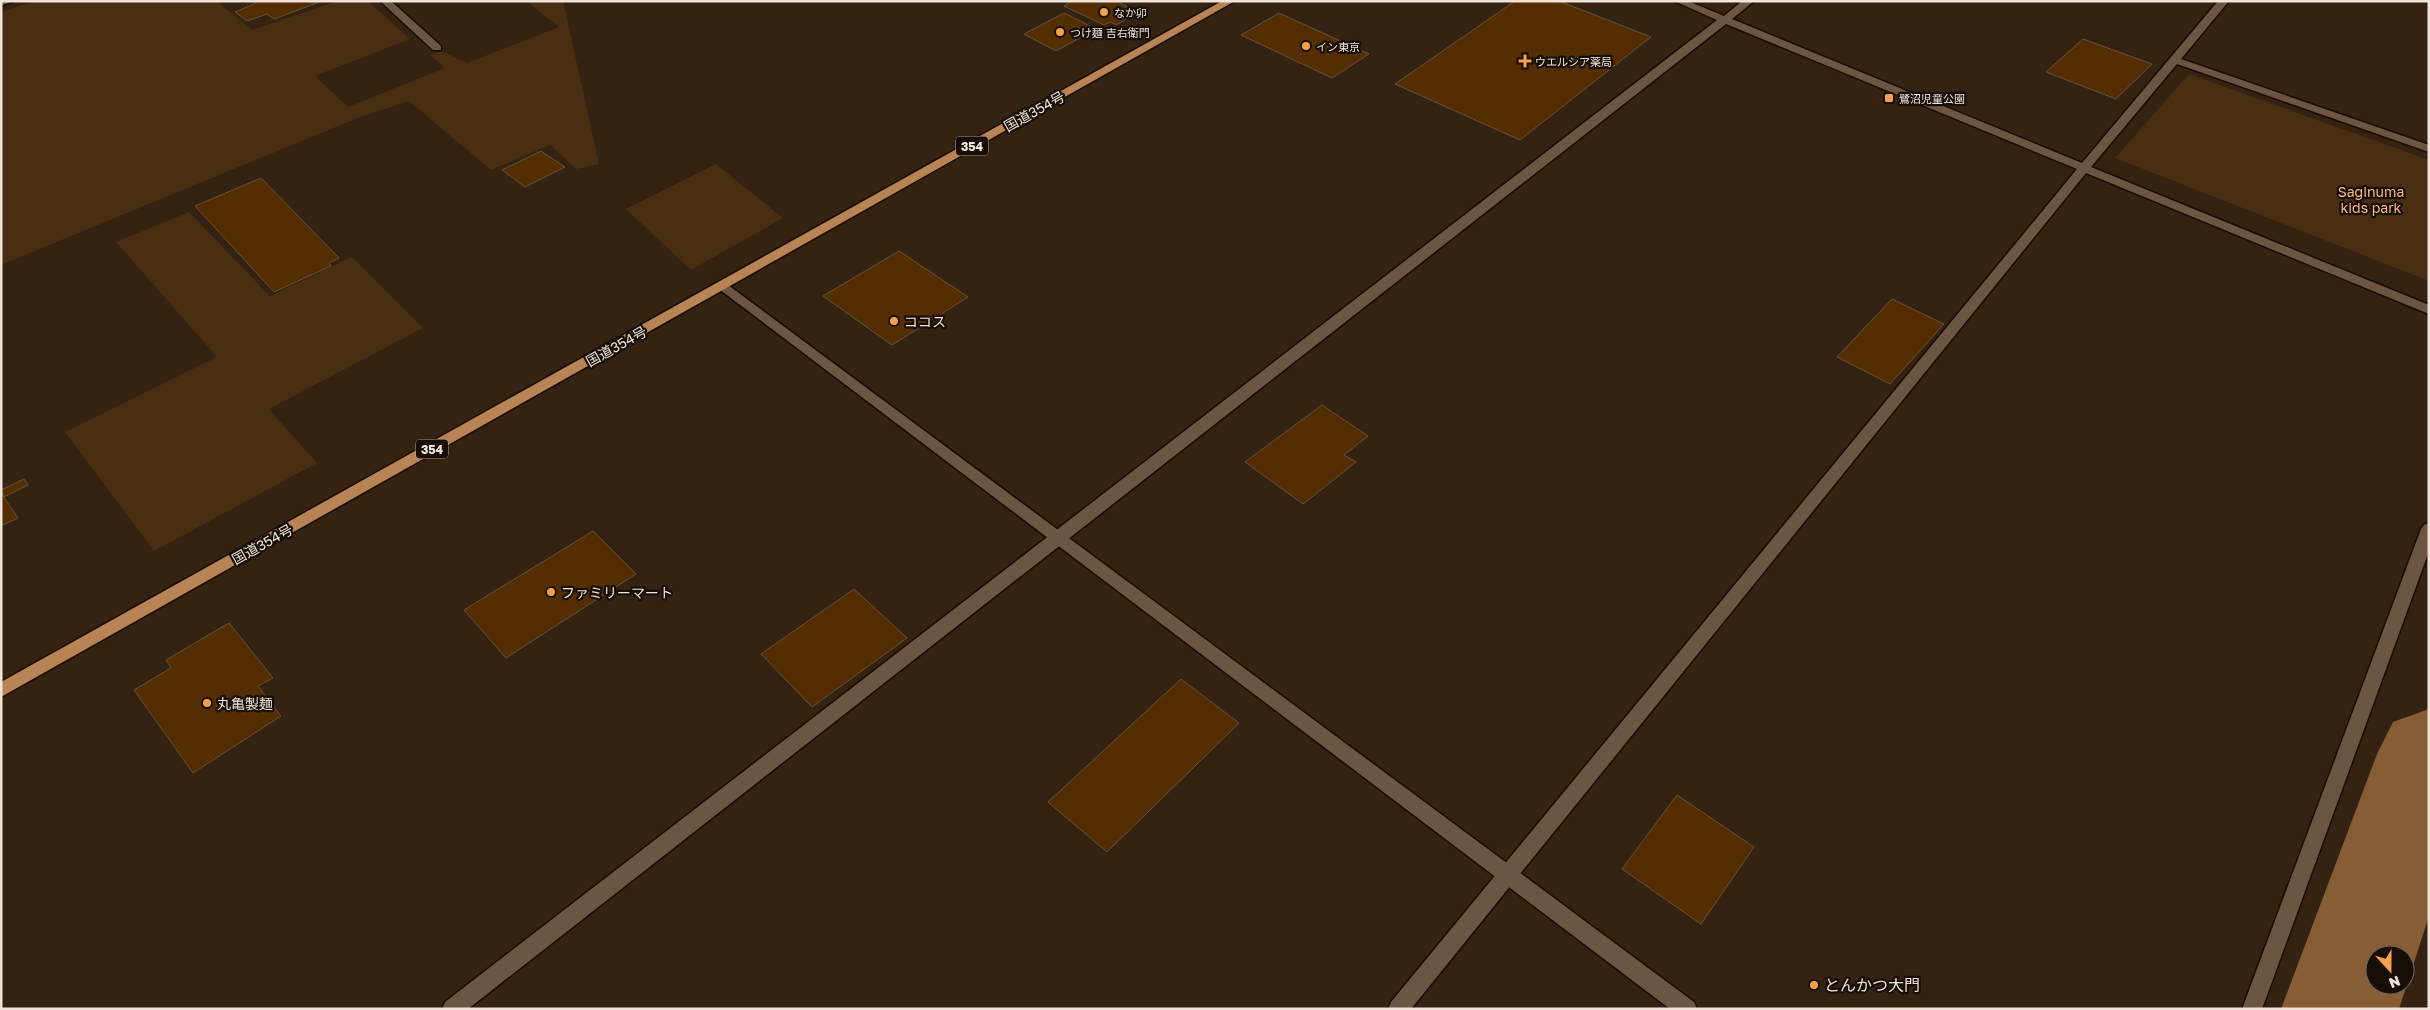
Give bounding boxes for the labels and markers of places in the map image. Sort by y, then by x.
marker: なか卯 [1098,6,1110,18]
place label: なか卯 [1114,6,1147,19]
marker: つけ麺 吉右衛門 [1054,26,1066,38]
place label: つけ麺 吉右衛門 [1070,26,1150,39]
marker: イン東京 [1300,40,1312,52]
place label: イン東京 [1316,40,1360,53]
marker: ウエルシア薬局 [1519,55,1531,67]
place label: ウエルシア薬局 [1535,55,1612,68]
marker: 鷺沼児童公園 [1883,92,1895,104]
place label: 鷺沼児童公園 [1899,92,1965,105]
place label: ココス [904,313,946,330]
marker: ココス [888,315,900,327]
place label: ファミリーマート [561,584,673,601]
marker: ファミリーマート [545,586,557,598]
place label: 丸亀製麺 [217,695,273,712]
marker: 丸亀製麺 [201,697,213,709]
place label: とんかつ大門 [1824,975,1920,995]
marker: とんかつ大門 [1808,979,1820,991]

